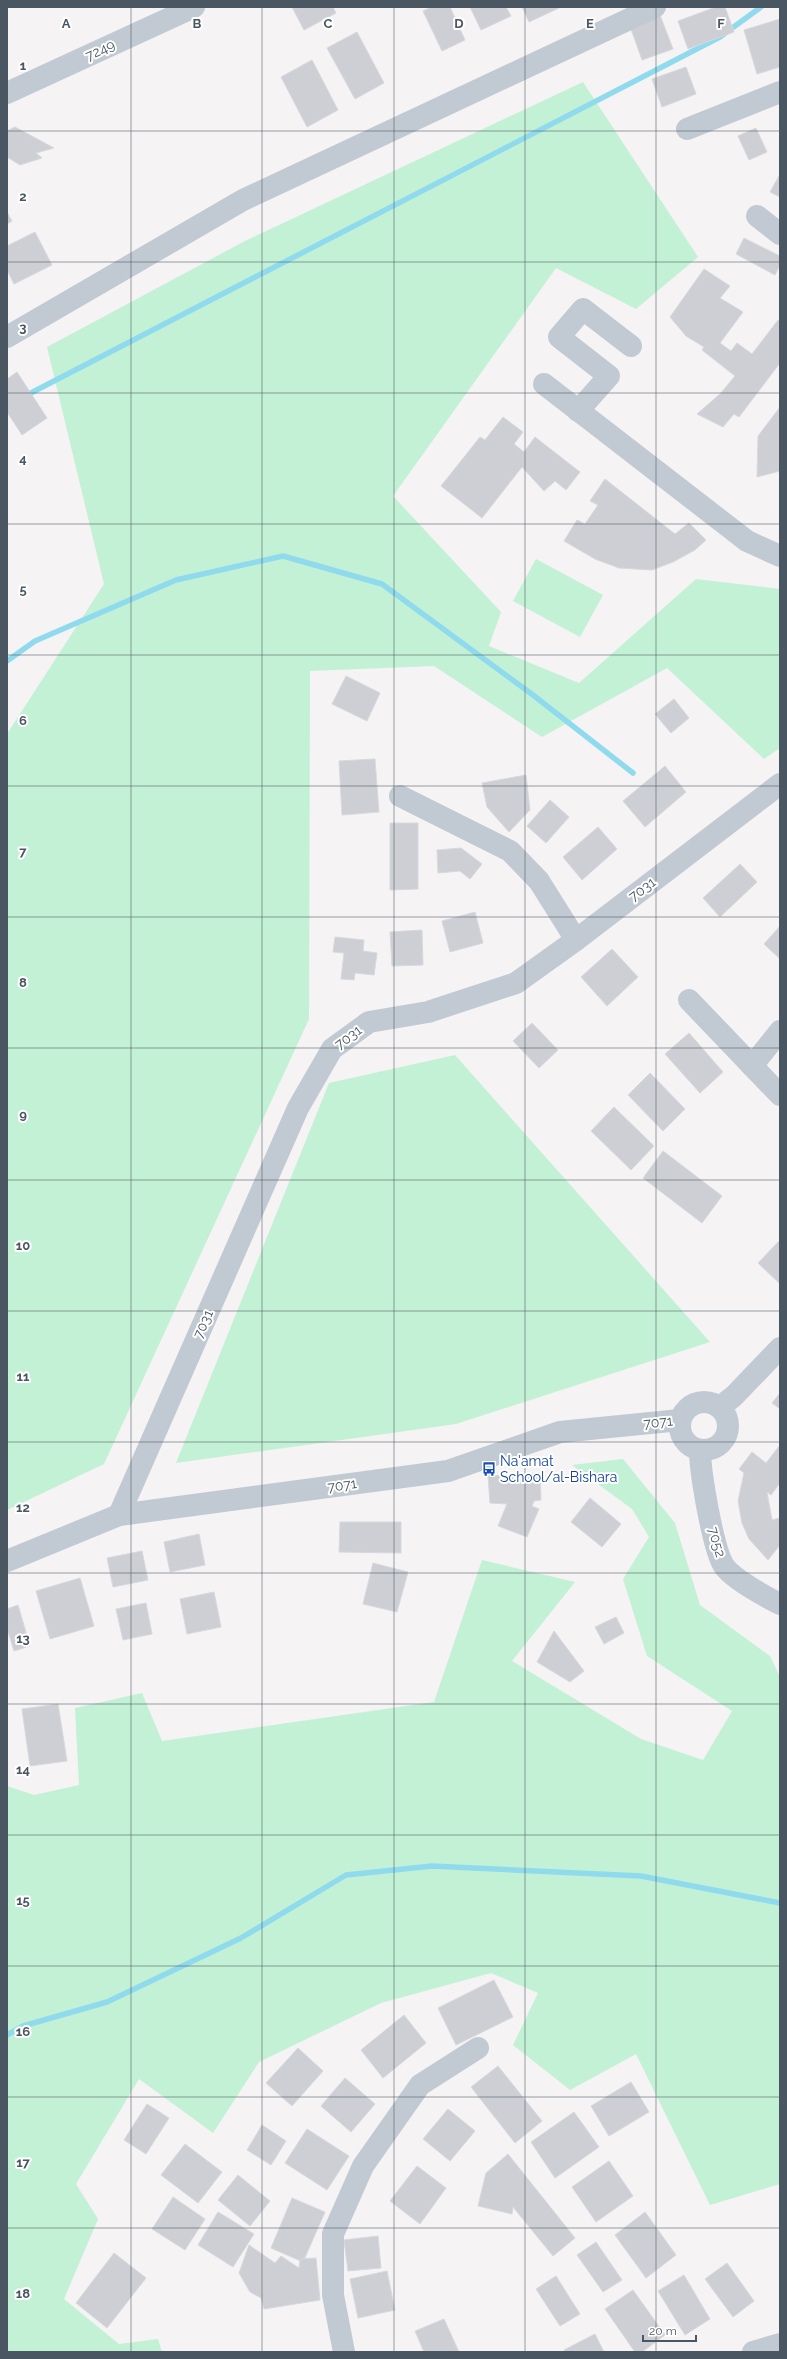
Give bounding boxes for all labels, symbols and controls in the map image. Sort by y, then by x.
text: A [62,16,71,31]
text: B [193,16,202,31]
text: C [324,16,333,31]
text: D [454,16,464,31]
text: E [586,16,594,31]
text: F [717,16,725,31]
street label: 7249 [83,36,117,64]
text: 1 [20,58,27,73]
text: 2 [19,189,27,204]
text: 3 [19,320,27,335]
text: 4 [19,451,27,466]
text: 5 [19,582,27,597]
text: 6 [19,713,27,728]
text: 7 [19,844,27,859]
street label: 7031 [625,874,659,904]
text: 8 [19,975,27,990]
street label: 7031 [331,1022,365,1052]
text: 9 [19,1107,27,1122]
text: 10 [16,1238,30,1253]
street label: 7031 [190,1307,216,1341]
text: 11 [17,1369,30,1384]
street label: 7071 [643,1413,673,1431]
place label: Na'amat School/al-Bishara [500,1453,617,1485]
bus stop icon: Na'amat School/al-Bishara [481,1461,497,1477]
street label: 7071 [326,1475,358,1495]
text: 12 [16,1500,30,1515]
street label: 7052 [705,1525,729,1559]
text: 13 [16,1631,30,1646]
text: 14 [16,1762,30,1777]
text: 15 [16,1893,30,1908]
text: 16 [16,2024,30,2039]
text: 17 [16,2155,31,2170]
text: 18 [16,2286,30,2301]
scale bar [643,2317,696,2343]
text: 20 m [649,2324,677,2338]

